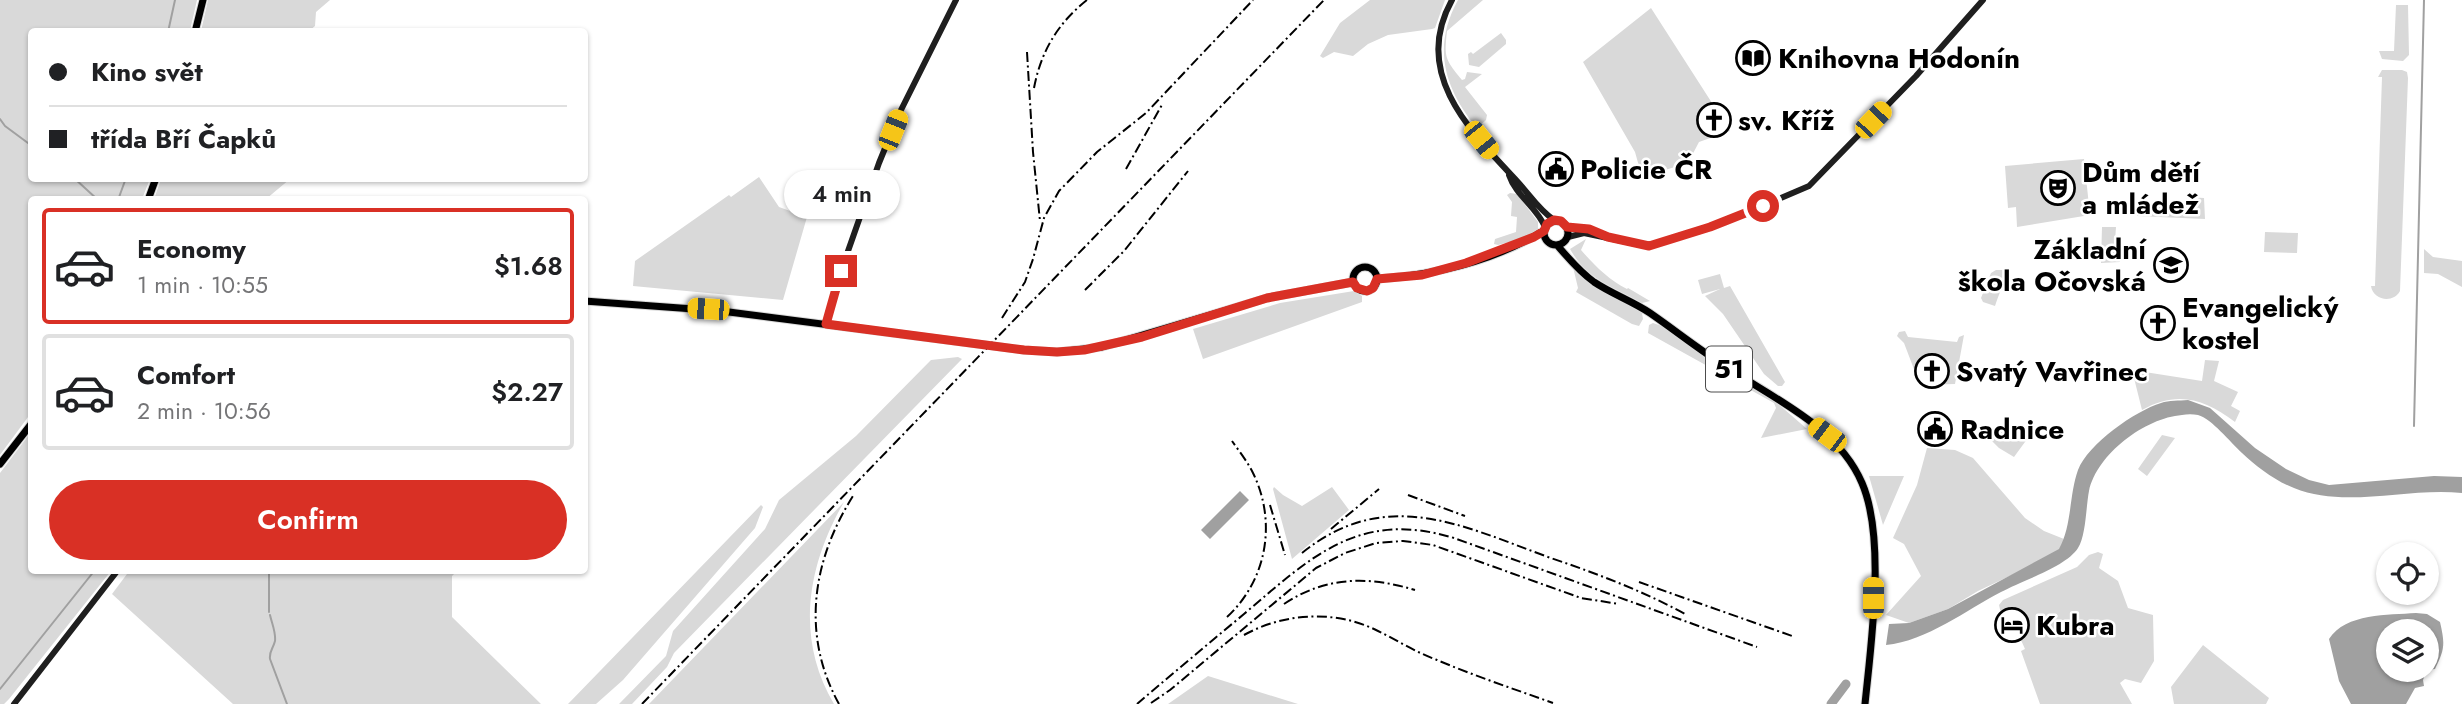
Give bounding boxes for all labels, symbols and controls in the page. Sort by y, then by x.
place label: Knihovna Hodonín [1778,38,2020,79]
library icon: Knihovna Hodonín [1734,39,1772,77]
text: Kino svět [91,53,203,91]
car [1851,98,1896,142]
place label: sv. Kříž [1738,100,1835,141]
church icon: sv. Kříž [1695,101,1733,139]
car [876,107,911,153]
car [1460,117,1503,163]
text: třída Bří Čapků [91,120,276,158]
place label: Policie ČR [1580,149,1712,190]
public building icon: Policie ČR [1537,150,1575,188]
place label: Dům dětí a mládež [2082,152,2201,225]
theatre icon: Dům dětí a mládež [2039,169,2077,207]
callout: 4 min [783,170,899,218]
text: 4 min [812,177,872,211]
route start [1747,190,1779,222]
place label: Základní škola Očovská [1958,229,2147,302]
text: Economy [137,230,246,268]
icon: car [53,235,116,298]
school or university icon: Základní škola Očovská [2152,246,2190,284]
text: $1.68 [494,247,563,285]
route end [825,255,857,287]
text: 1 min · 10:55 [137,268,268,302]
place label: Evangelický kostel [2182,287,2339,360]
car [687,297,730,321]
church icon: Evangelický kostel [2139,304,2177,342]
road number: 51 [1706,346,1752,392]
place label: Svatý Vavřinec [1956,351,2148,392]
church icon: Svatý Vavřinec [1913,352,1951,390]
text: Comfort [137,356,235,394]
icon: car [53,361,116,424]
text: $2.27 [491,373,563,411]
text: 2 min · 10:56 [137,394,271,428]
place label: Radnice [1960,409,2064,450]
public building icon: Radnice [1916,410,1954,448]
car [1804,414,1851,456]
button: Confirm [49,480,567,560]
map controls [2376,542,2439,682]
button: locate [2376,542,2439,605]
car [1863,577,1884,619]
place label: Kubra [2036,605,2115,646]
hotel icon: Kubra [1993,606,2031,644]
button: layers [2376,619,2439,682]

